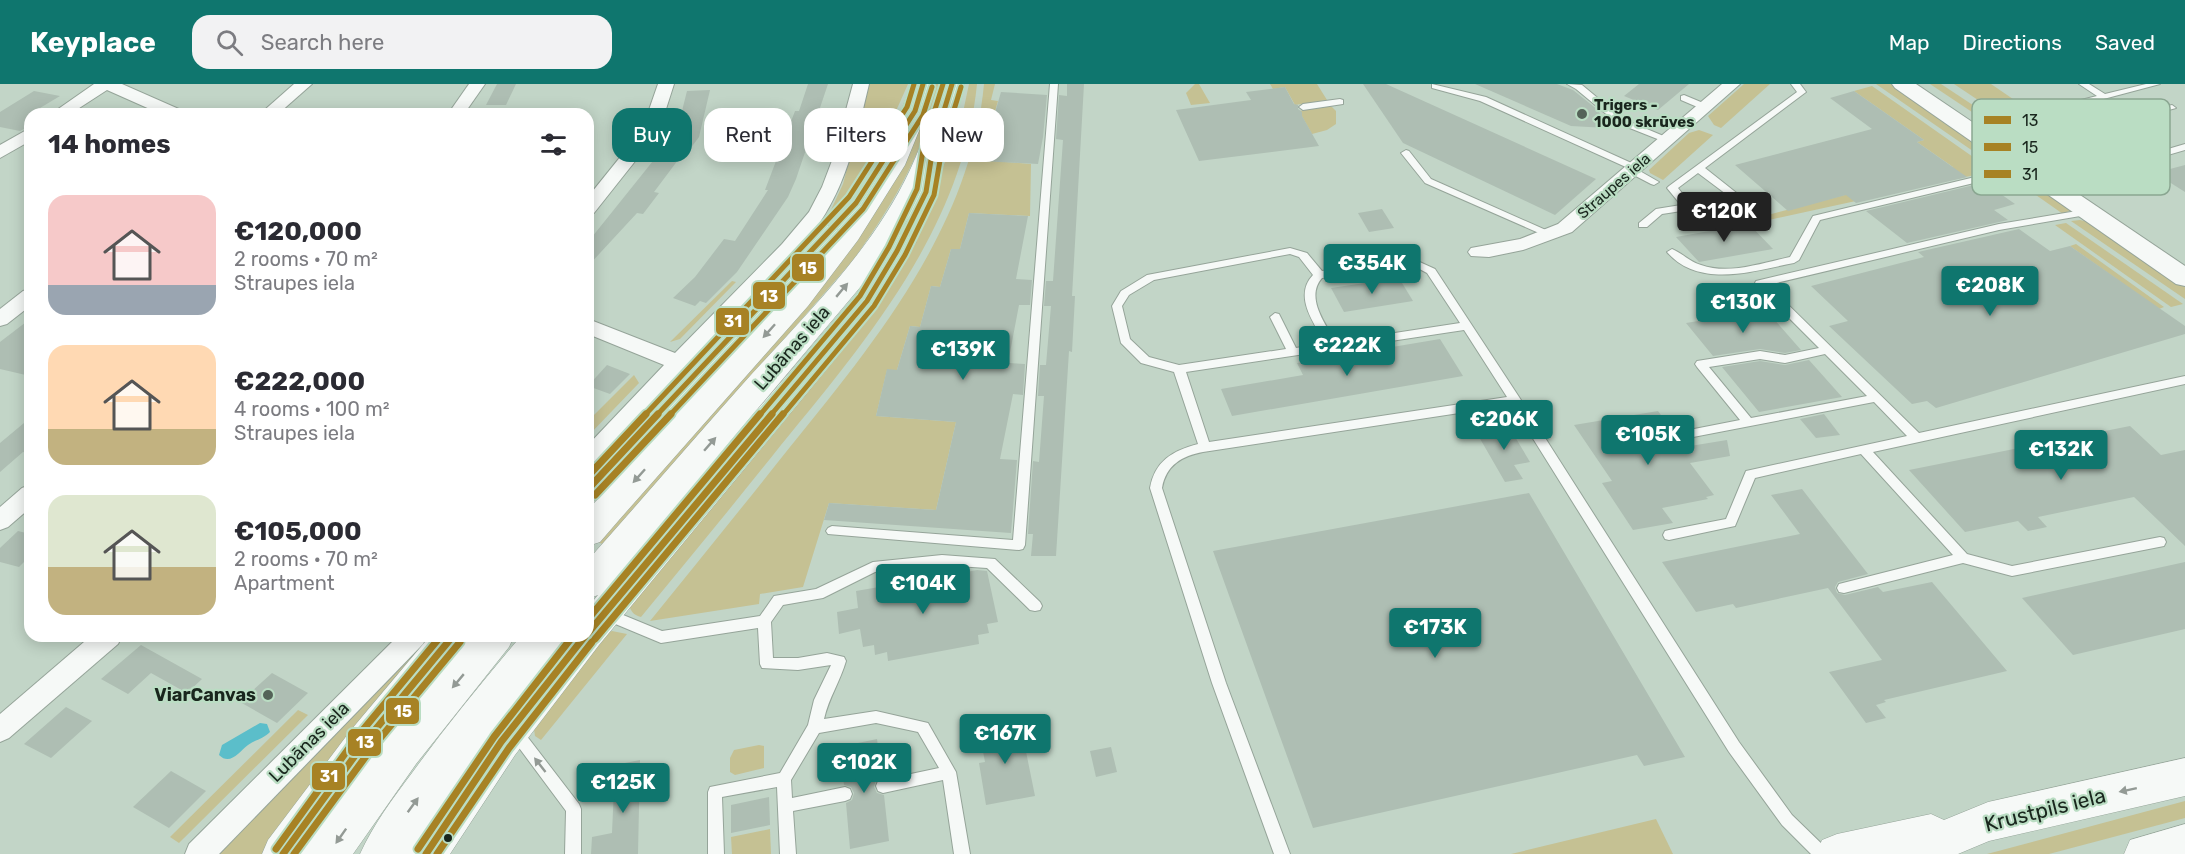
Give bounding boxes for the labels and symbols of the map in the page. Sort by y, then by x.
place label: Trigers - 1000 skrūves [1594,96,1695,131]
legend [1972,99,2170,195]
marker: Trigers - 1000 skrūves [1575,107,1589,121]
text: 13 [2022,111,2038,130]
text: 15 [2022,138,2038,157]
street label: Straupes iela [1574,149,1654,223]
text: 31 [2022,165,2038,184]
pin: €120K [1682,192,1766,243]
pin: €354K [1330,244,1414,295]
line badge: 15 [791,253,825,282]
text: 15 [799,259,817,278]
pin: €208K [1948,266,2032,317]
line badge: 13 [752,281,786,310]
one-way arrow [835,282,847,297]
pin: €130K [1701,283,1785,334]
text: 13 [760,287,778,306]
street label: Lubānas iela [749,301,835,395]
line badge: 31 [715,307,750,336]
text: 31 [724,312,742,331]
one-way arrow [762,323,776,338]
pin: €222K [1305,326,1389,377]
pin: €139K [921,330,1005,381]
pin: €206K [1462,400,1546,451]
pin: €105K [1606,415,1690,466]
pin: €132K [2019,430,2103,481]
one-way arrow [703,436,716,452]
one-way arrow [632,468,646,483]
pin: €104K [881,564,965,615]
pin: €173K [1393,608,1477,659]
one-way arrow [452,673,465,688]
place label: ViarCanvas [154,684,256,706]
marker: ViarCanvas [261,688,275,702]
street label: Lubānas iela [264,697,354,787]
line badge: 15 [385,697,420,725]
text: 15 [394,702,412,721]
pin: €167K [963,714,1047,765]
line badge: 13 [347,728,382,757]
text: 13 [356,733,374,752]
pin: €102K [822,743,906,794]
one-way arrow [534,757,547,773]
line badge: 31 [311,762,346,791]
pin: €125K [581,763,665,814]
text: 31 [320,767,338,786]
street label: Krustpils iela [1982,782,2108,837]
one-way arrow [2118,786,2137,795]
one-way arrow [407,798,419,814]
one-way arrow [335,828,347,844]
unlabelled marker [442,832,454,844]

